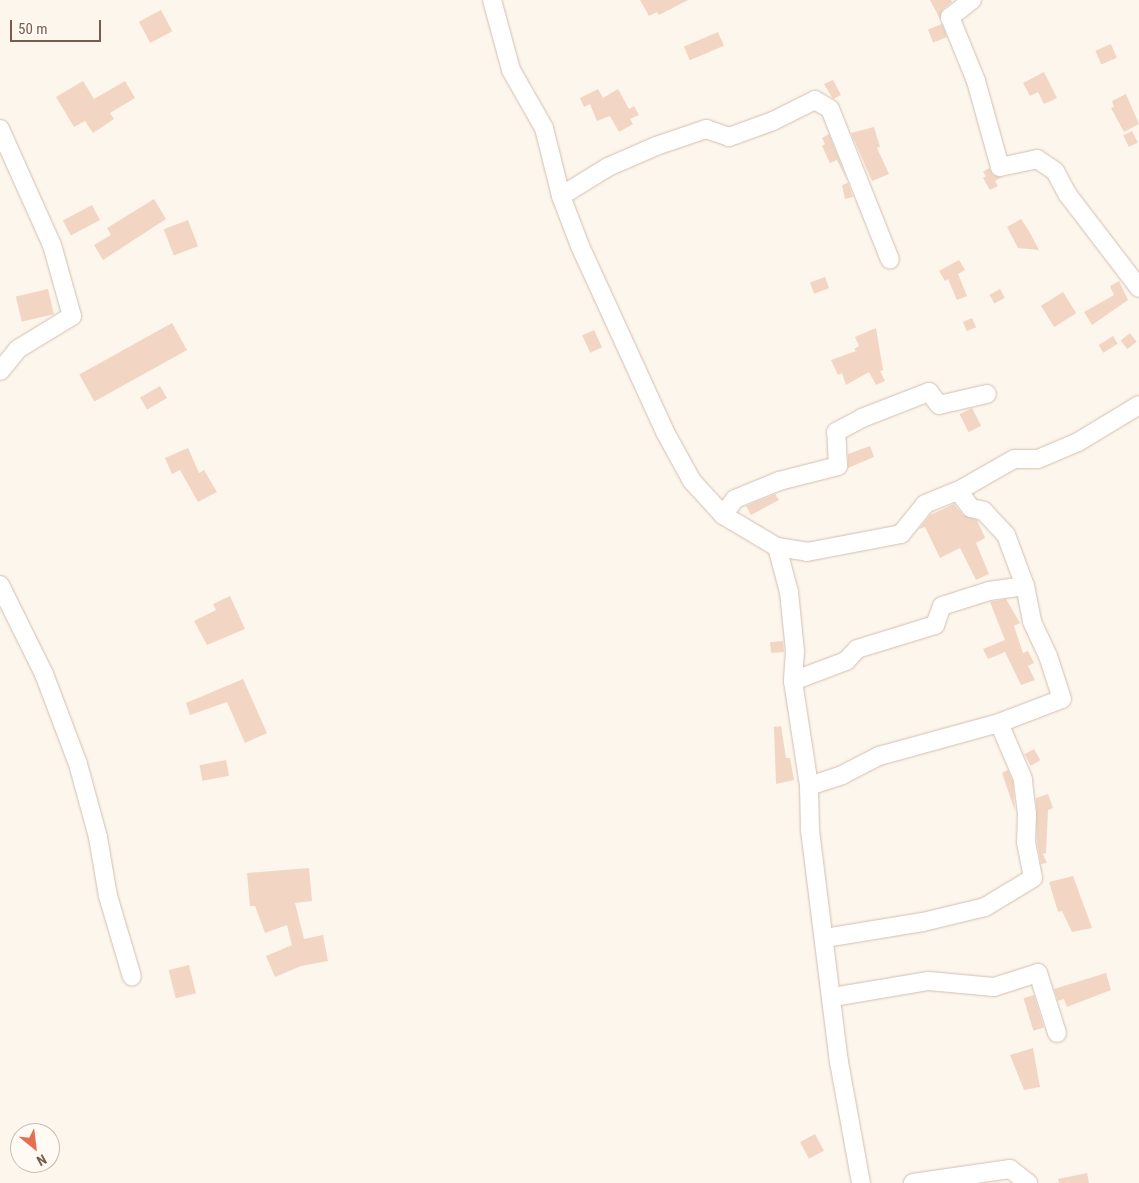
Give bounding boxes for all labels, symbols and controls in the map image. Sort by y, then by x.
scale bar [12,10,104,42]
text: 50 m [18,20,48,38]
north arrow [10,1123,60,1173]
text: N [34,1151,49,1169]

